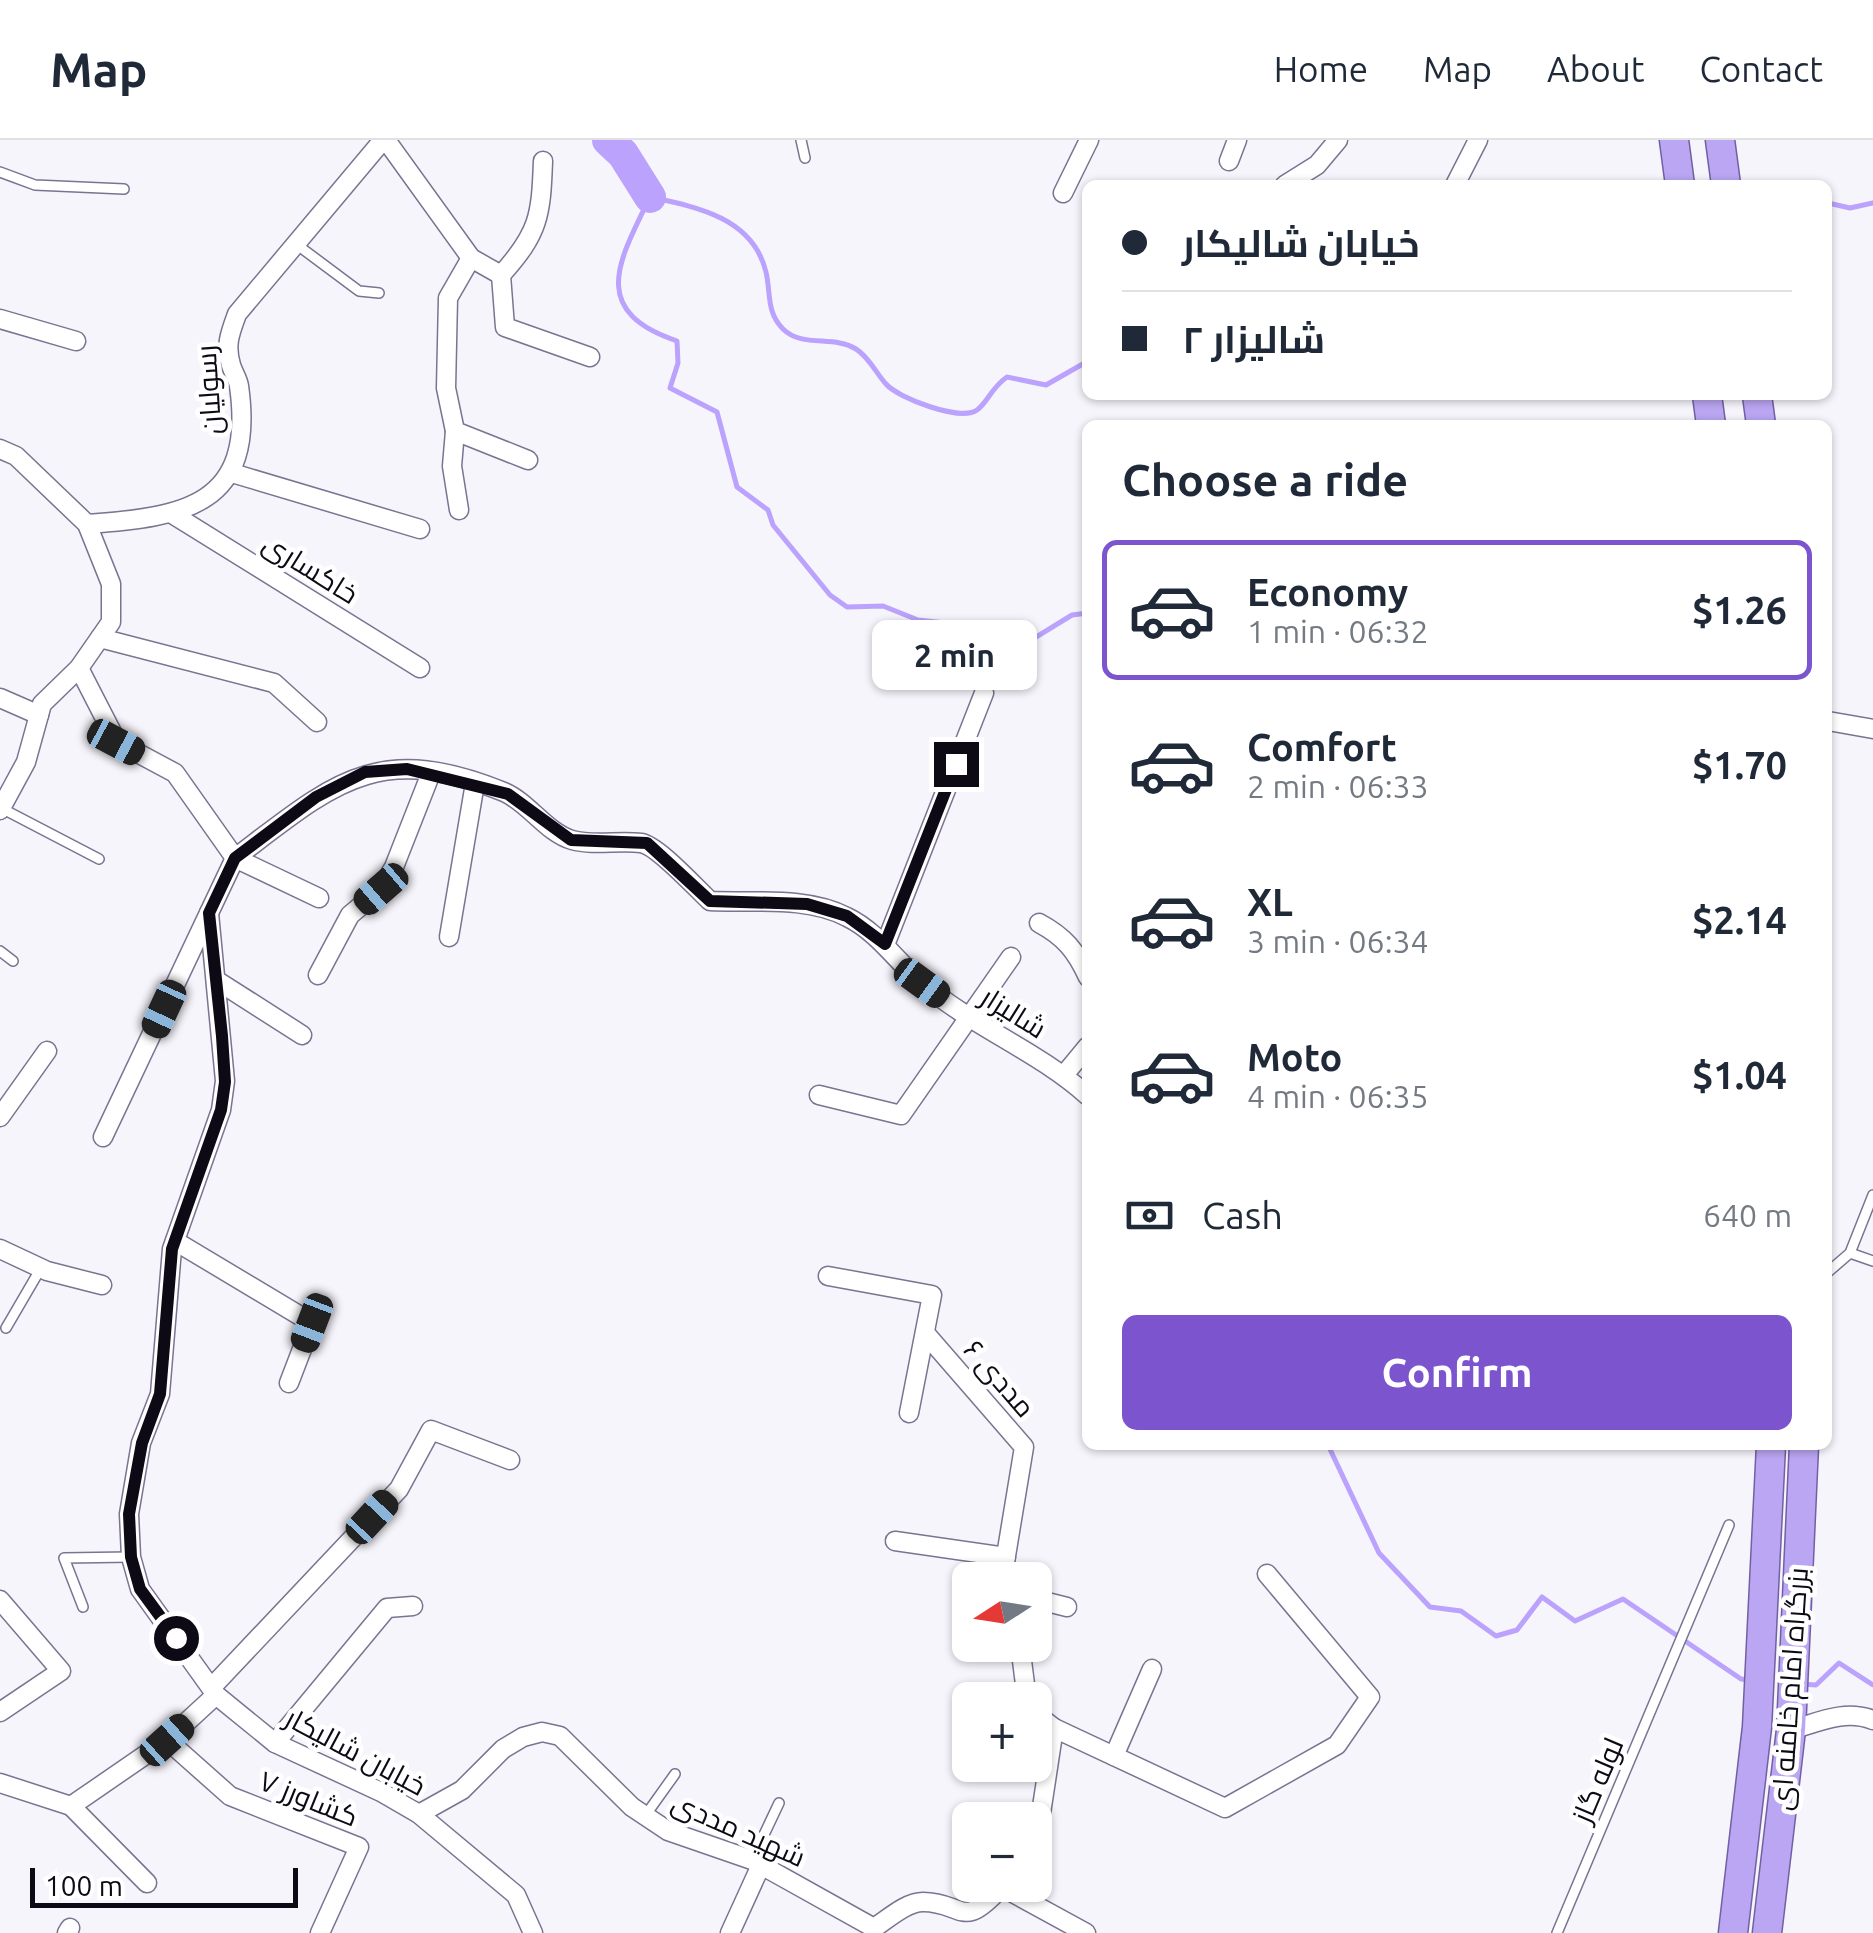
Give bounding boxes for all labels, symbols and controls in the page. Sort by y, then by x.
text: Map [50,42,148,96]
text: Home [1274,49,1368,89]
text: Map [1423,49,1492,89]
text: About [1547,49,1644,89]
text: Contact [1699,49,1823,89]
text: خیابان شالیکار [1182,222,1420,264]
text: شالیزار ۲ [1182,318,1325,360]
street label: رسولیان [189,344,229,436]
text: Choose a ride [1122,454,1408,505]
street label: خاکساری [257,527,364,611]
icon: car [1127,565,1217,655]
text: Economy [1247,571,1408,613]
text: $1.26 [1692,589,1787,631]
text: 1 min · 06:32 [1247,613,1429,649]
callout: 2 min [874,619,1038,689]
text: 2 min [914,637,995,673]
car [82,715,150,769]
icon: car [1127,720,1217,810]
text: Comfort [1247,726,1397,768]
route end [934,742,979,787]
text: $1.70 [1692,744,1787,786]
text: 2 min · 06:33 [1247,768,1429,804]
car [349,858,413,920]
icon: car [1127,875,1217,965]
text: XL [1247,881,1293,923]
text: $2.14 [1692,899,1787,941]
text: 3 min · 06:34 [1247,923,1429,959]
car [889,953,955,1013]
car [138,975,190,1043]
street label: شالیزار [974,979,1052,1045]
icon: car [1127,1030,1217,1120]
text: Moto [1247,1036,1342,1078]
text: $1.04 [1692,1054,1787,1096]
text: 4 min · 06:35 [1247,1078,1429,1114]
icon: cash [1122,1188,1177,1243]
text: Cash [1202,1194,1283,1236]
text: 640 m [1703,1197,1792,1233]
car [287,1290,337,1356]
button: Confirm [1122,1315,1792,1430]
street label: مددی ۶ [957,1333,1042,1424]
car [341,1485,403,1549]
north arrow [952,1562,1052,1662]
map controls [952,1562,1052,1902]
street label: بزرگراه امام خامنه ای [1765,1566,1818,1812]
route start [154,1616,199,1661]
button: + [952,1682,1052,1782]
street label: خیابان شالیکار [278,1700,431,1803]
car [135,1709,199,1771]
street label: لوله گاز [1565,1733,1630,1829]
street label: کشاورز ۷ [255,1764,363,1833]
street label: شهید مددی [667,1786,811,1874]
button: − [952,1802,1052,1902]
scale bar [30,1863,298,1908]
text: 100 m [45,1870,123,1901]

